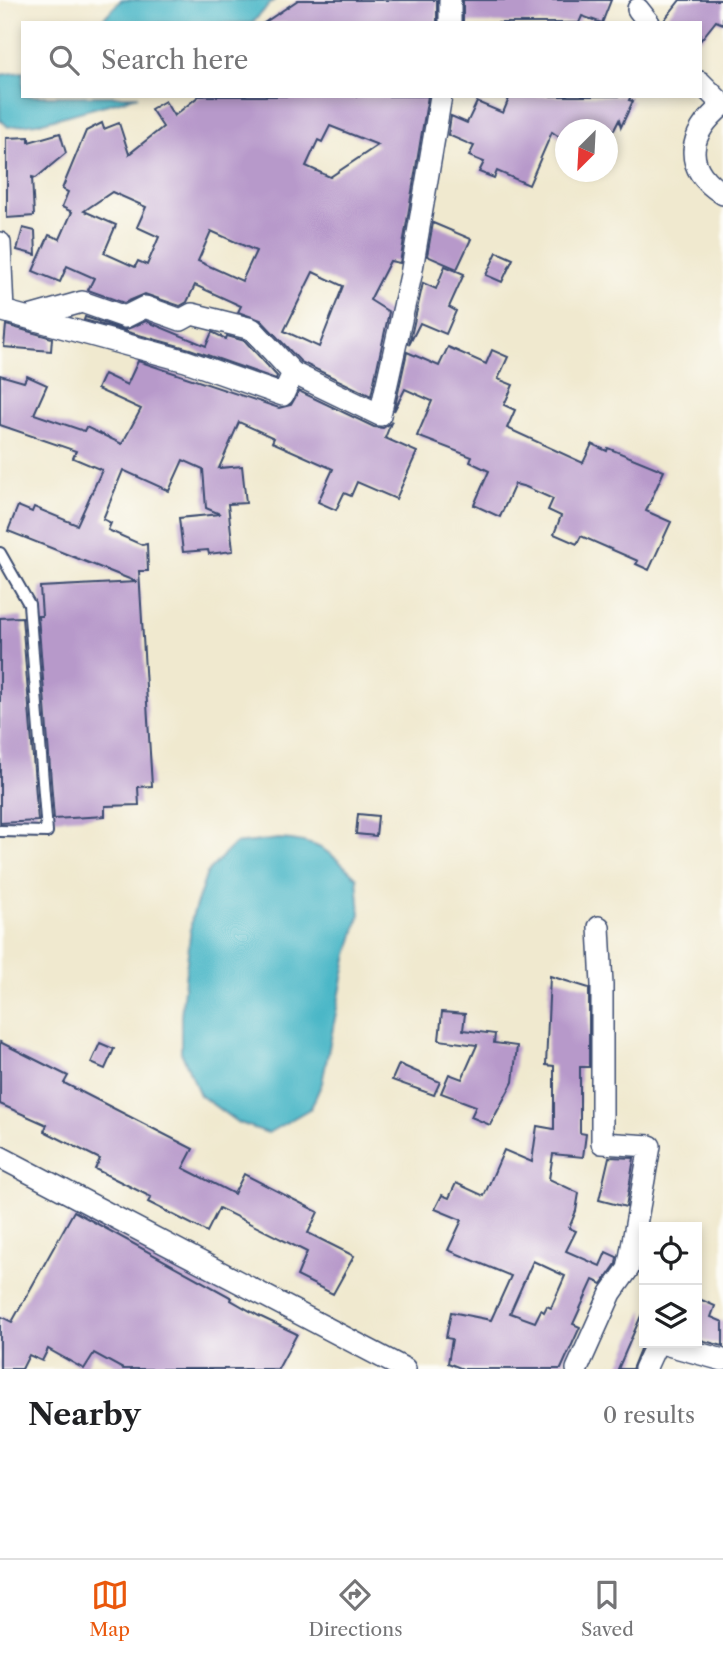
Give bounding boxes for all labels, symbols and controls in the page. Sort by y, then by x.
search box [21,21,702,98]
icon: search [45,41,83,79]
text: Search here [101,44,248,76]
north arrow [555,119,618,182]
map controls [639,1222,702,1348]
button: locate [639,1222,702,1285]
button: layers [639,1285,702,1348]
text: Nearby [28,1396,141,1433]
text: 0 results [603,1401,695,1429]
tab: Map [89,1576,130,1641]
tab: Directions [309,1576,402,1641]
tab: Saved [581,1576,634,1641]

